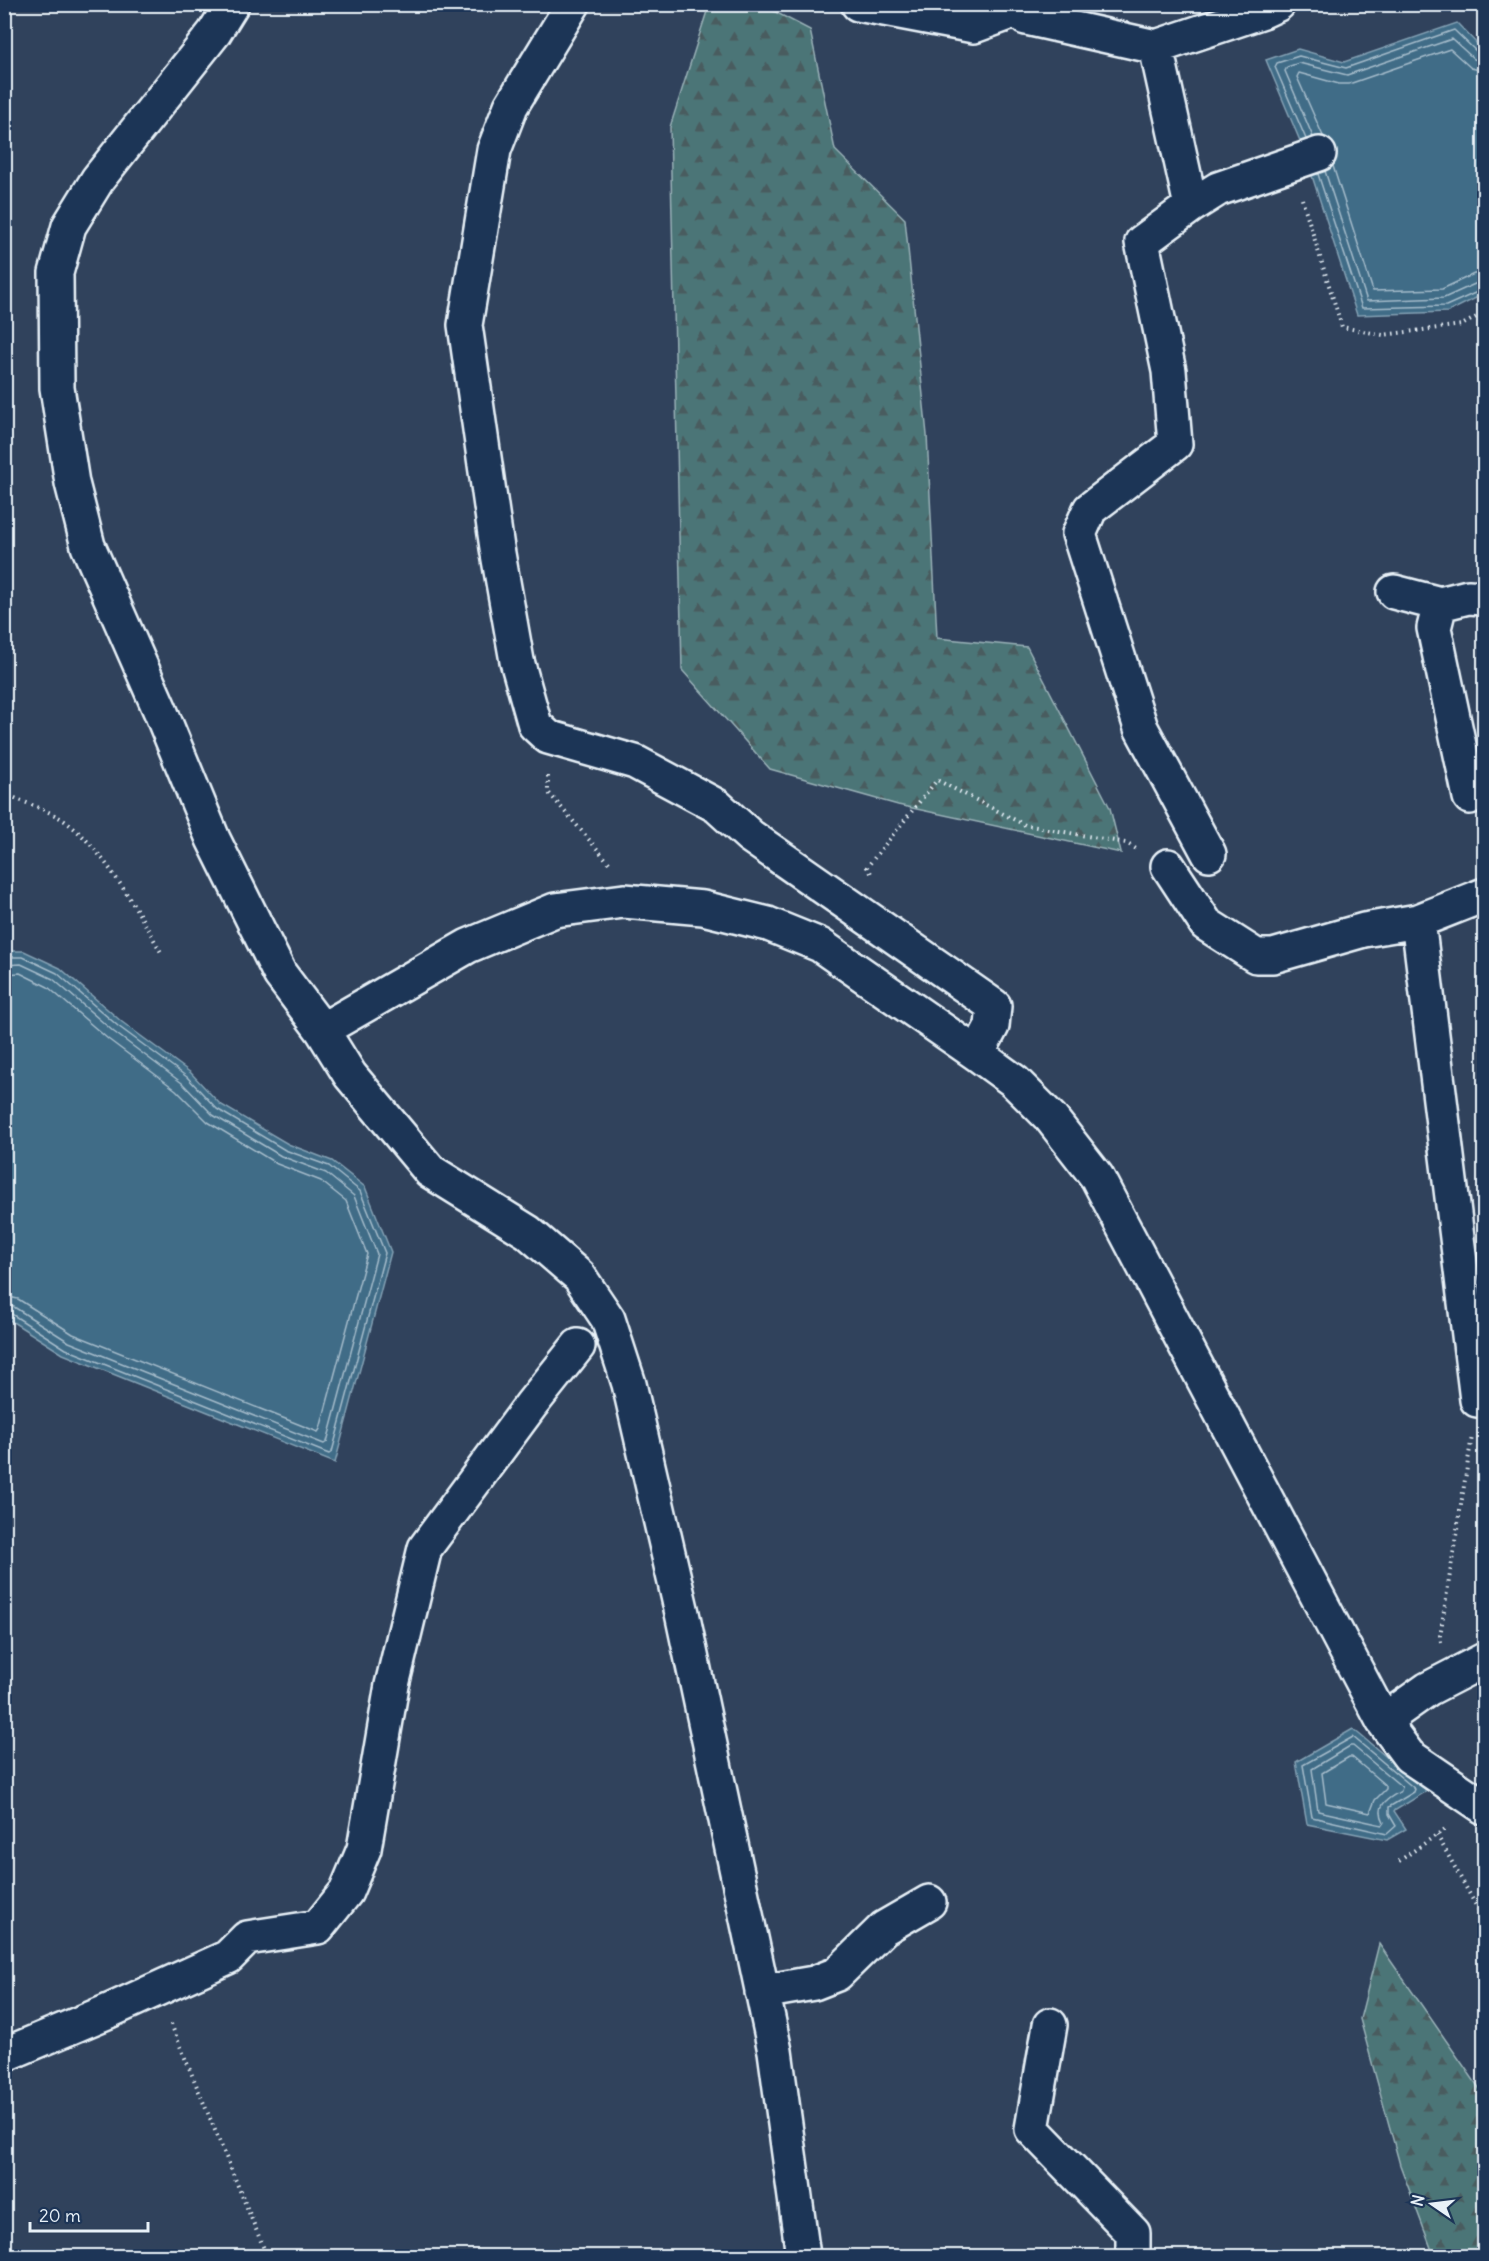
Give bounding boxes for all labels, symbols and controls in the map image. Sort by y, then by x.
north arrow [1402,2174,1462,2234]
text: N [1406,2193,1428,2208]
scale bar [30,2195,148,2233]
text: 20 m [39,2204,81,2227]

